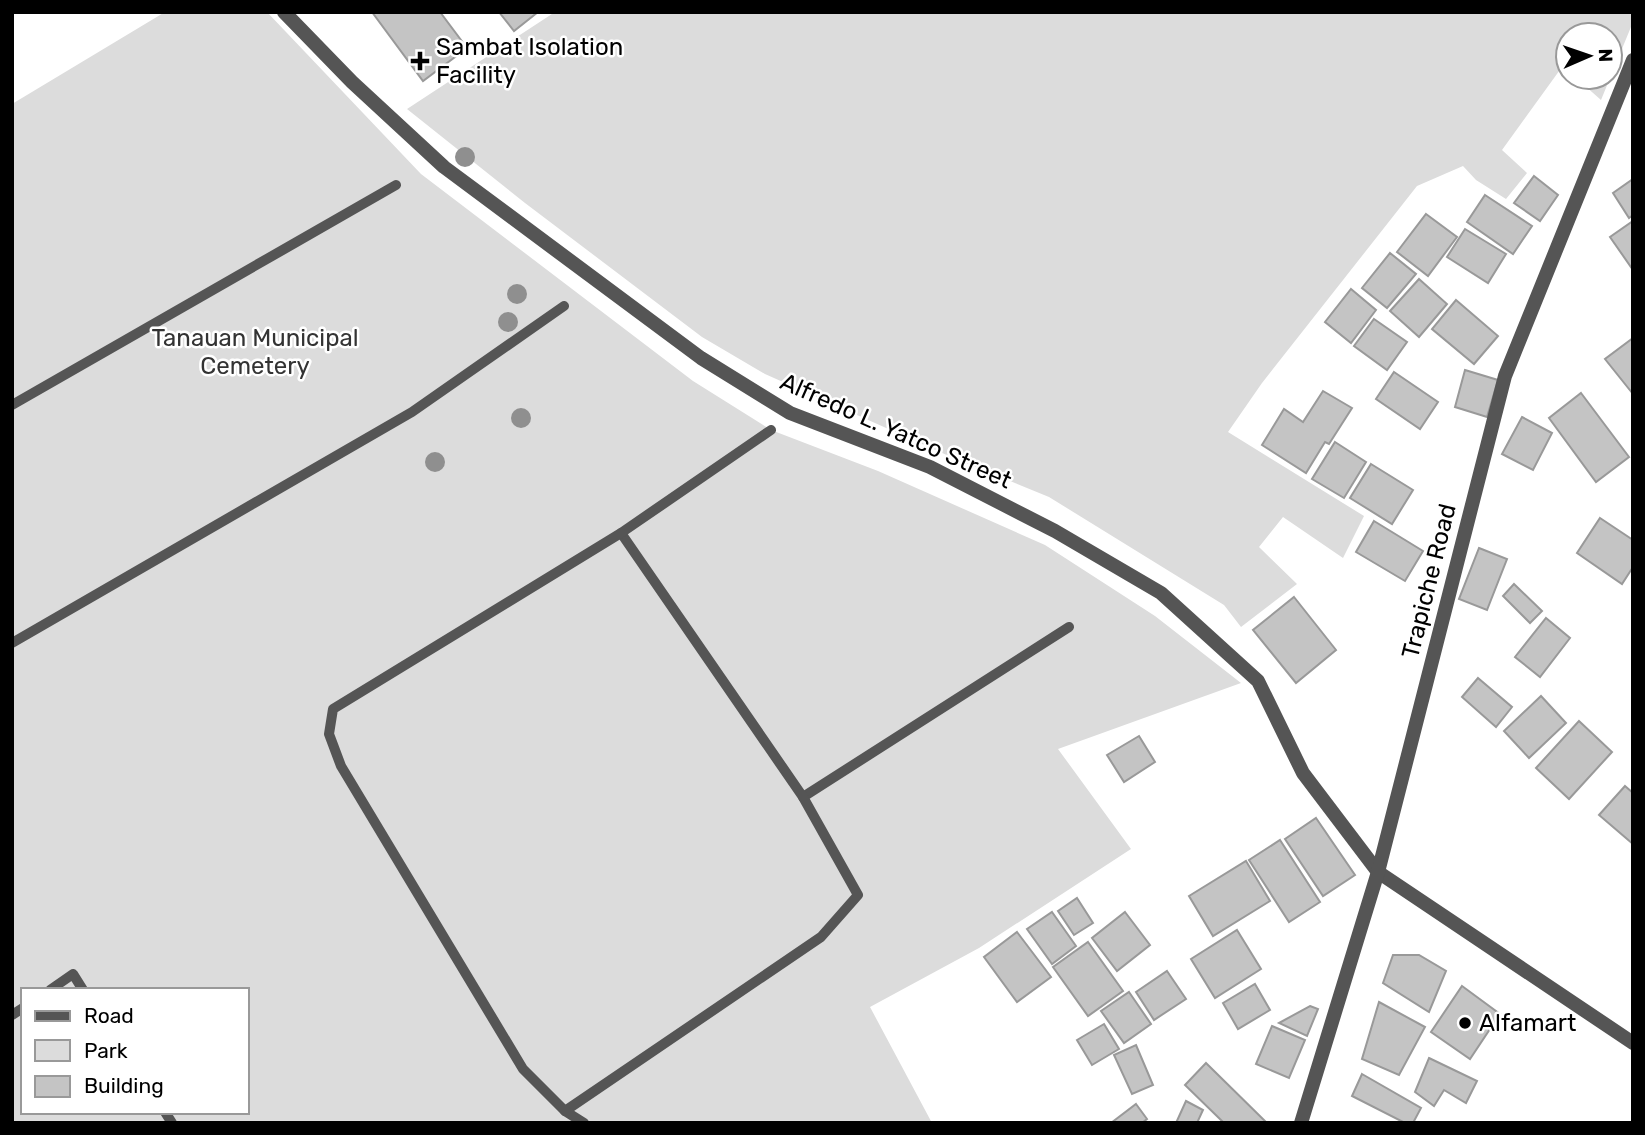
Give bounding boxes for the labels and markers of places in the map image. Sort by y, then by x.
place label: Sambat Isolation Facility [436,33,623,89]
marker: Sambat Isolation Facility [410,51,430,71]
place label: Alfamart [1479,1009,1576,1037]
marker: Alfamart [1457,1015,1473,1031]

